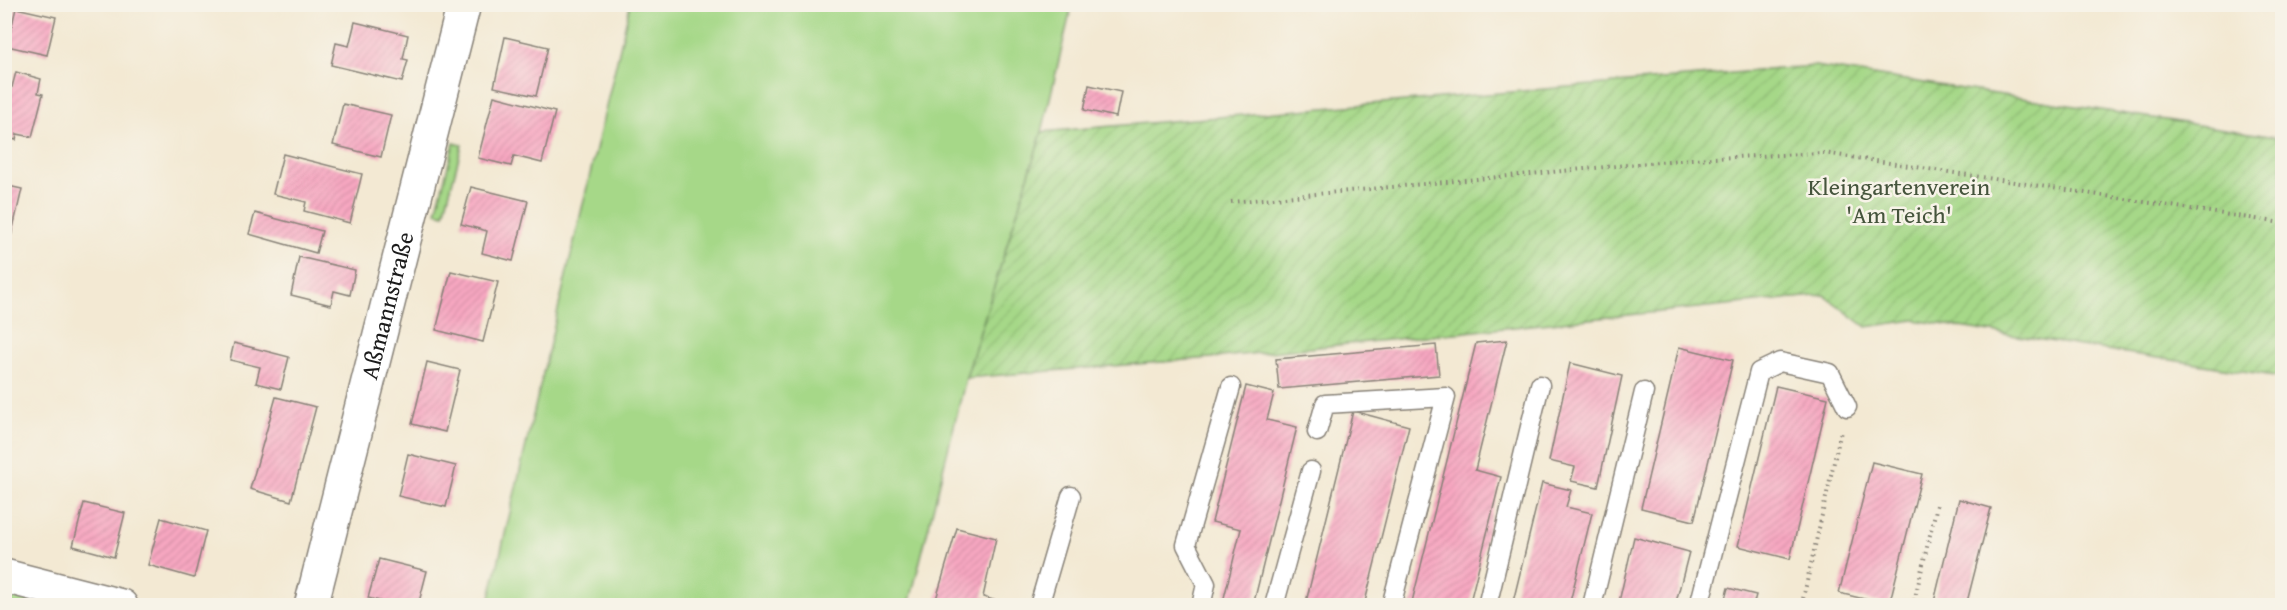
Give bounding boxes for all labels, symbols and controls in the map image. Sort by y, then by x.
park label: Kleingartenverein 'Am Teich' [1808,169,1991,232]
street label: Aßmannstraße [351,228,422,383]

